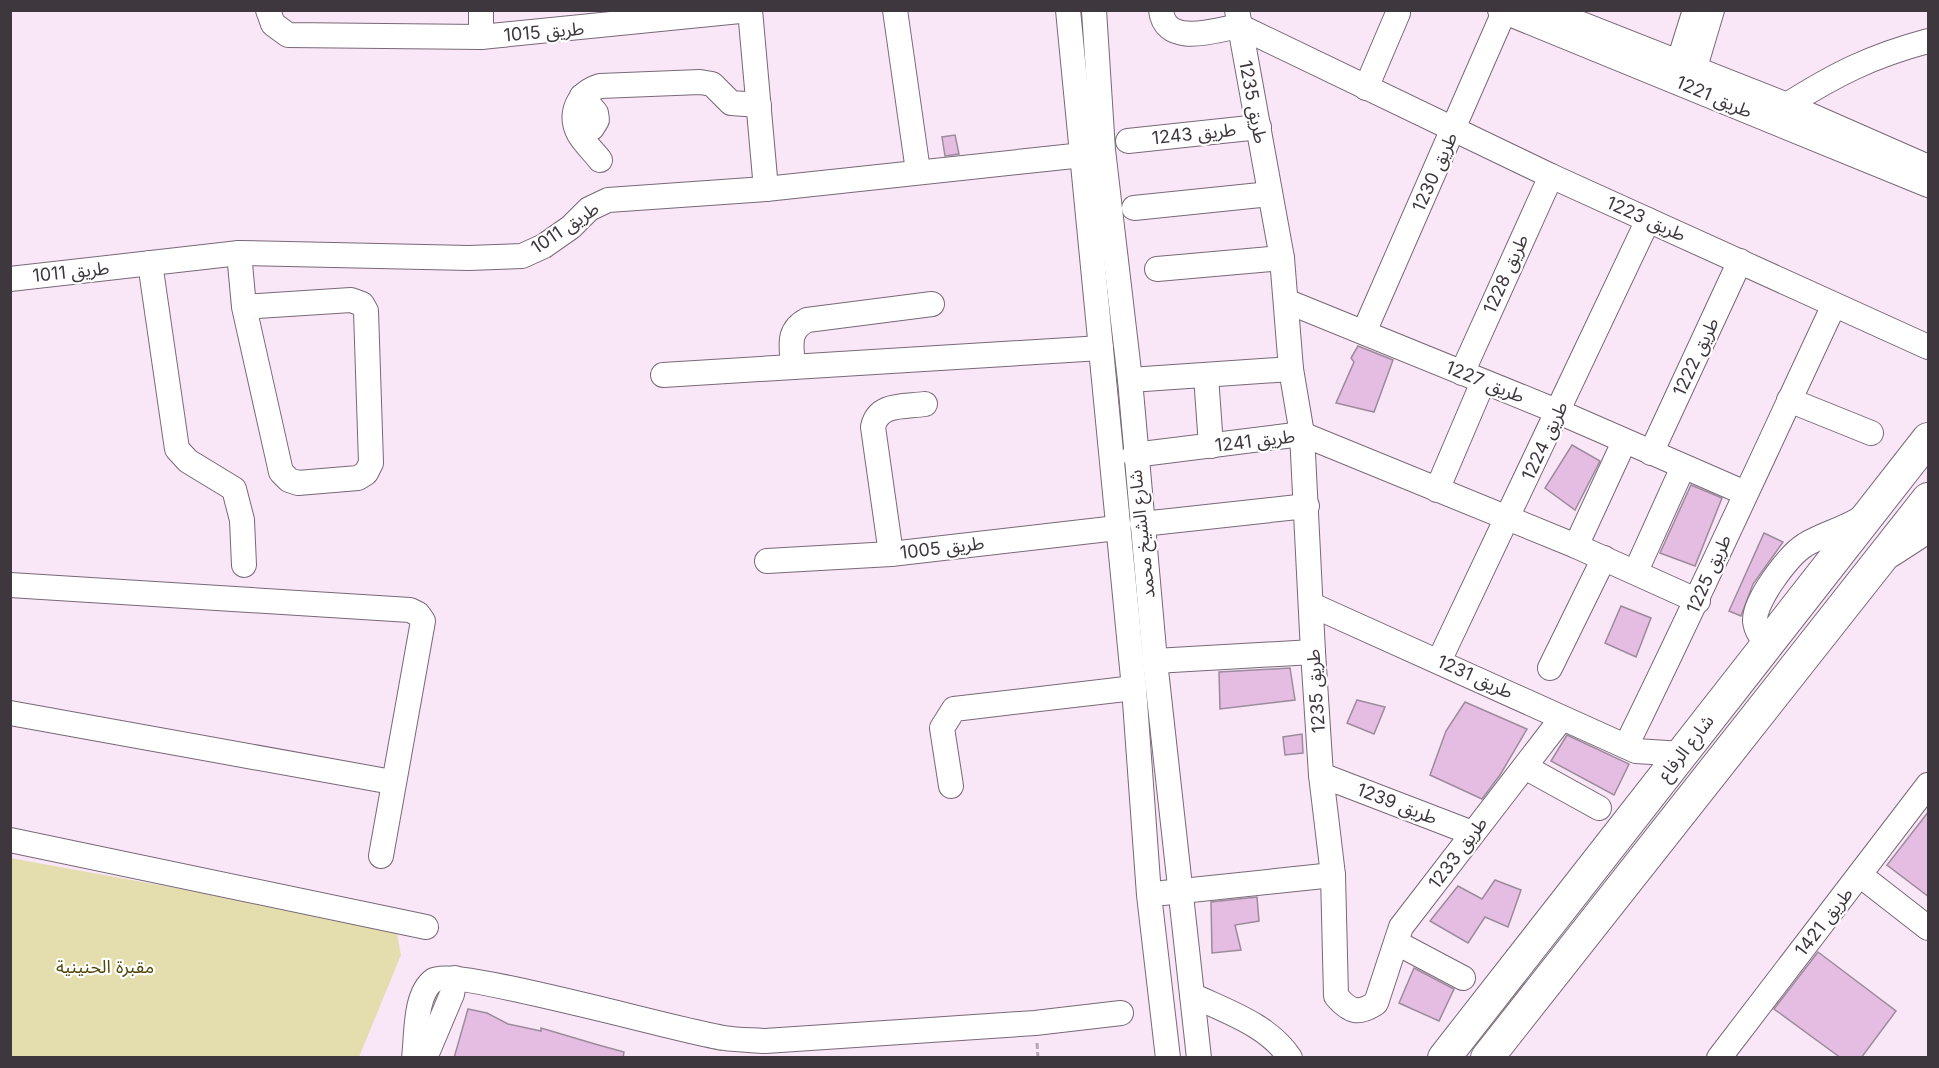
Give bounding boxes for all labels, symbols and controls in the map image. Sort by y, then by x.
street label: طريق 1015 [503,18,585,46]
street label: طريق 1235 [1234,59,1272,145]
street label: طريق 1221 [1673,71,1755,123]
street label: طريق 1243 [1151,119,1237,149]
street label: طريق 1230 [1408,129,1462,215]
street label: طريق 1223 [1603,192,1689,246]
street label: طريق 1011 [527,197,603,259]
street label: طريق 1228 [1479,231,1533,317]
street label: طريق 1011 [32,257,110,287]
street label: طريق 1222 [1668,314,1724,400]
street label: طريق 1227 [1442,356,1528,408]
street label: طريق 1224 [1517,398,1573,484]
street label: طريق 1241 [1214,425,1296,457]
street label: شارع الشيخ محمد [1124,469,1163,599]
street label: طريق 1225 [1682,531,1736,617]
street label: طريق 1005 [899,532,985,564]
street label: طريق 1235 [1302,648,1330,734]
street label: طريق 1231 [1434,651,1516,703]
street label: شارع الرفاع [1653,710,1721,787]
street label: طريق 1239 [1354,779,1440,829]
street label: طريق 1233 [1424,813,1492,893]
street label: طريق 1421 [1790,883,1858,961]
park label: مقبرة الحنينية [56,956,154,978]

